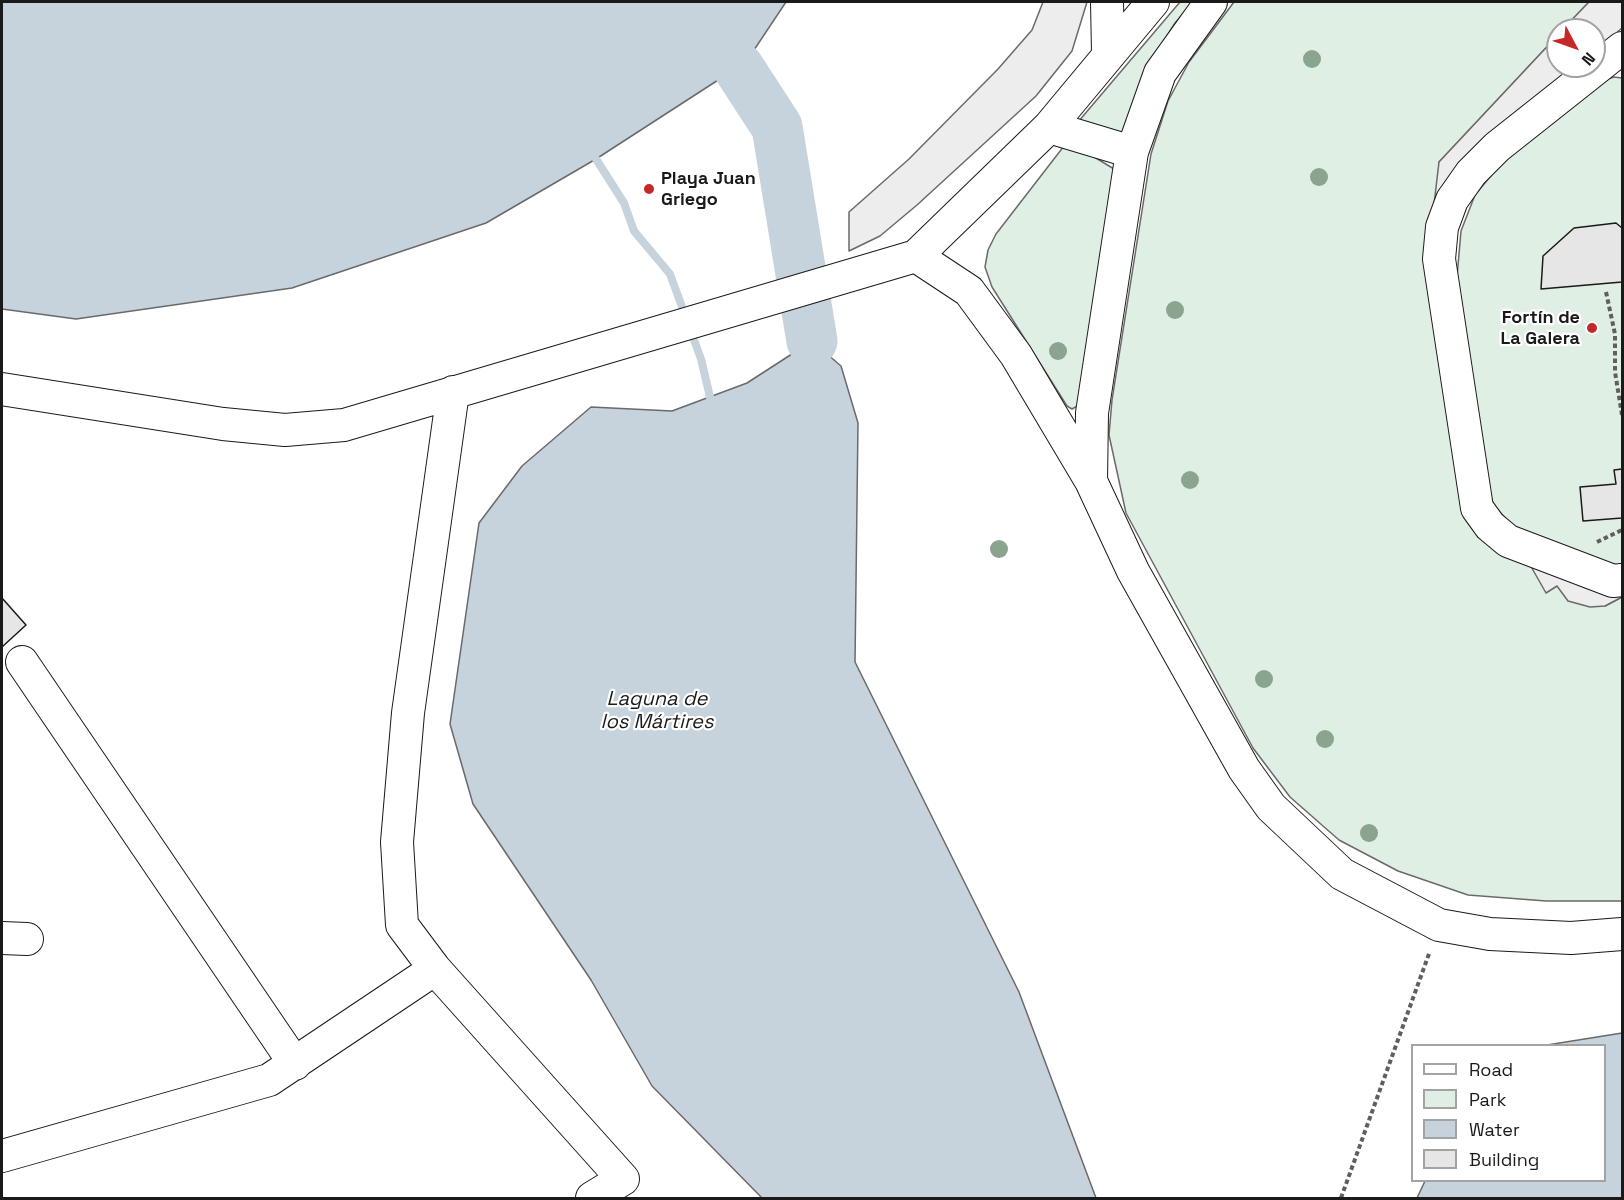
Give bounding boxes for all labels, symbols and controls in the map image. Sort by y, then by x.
north arrow [1546,18,1606,78]
text: N [1577,48,1600,70]
place label: Playa Juan Griego [661,168,756,210]
marker: Playa Juan Griego [642,182,656,196]
place label: Fortín de La Galera [1500,307,1580,350]
marker: Fortín de La Galera [1585,321,1599,335]
water label: Laguna de los Mártires [601,688,713,735]
legend [1411,1044,1606,1182]
text: Road [1469,1058,1513,1081]
text: Park [1469,1088,1506,1111]
text: Water [1469,1118,1520,1141]
text: Building [1469,1148,1539,1171]

